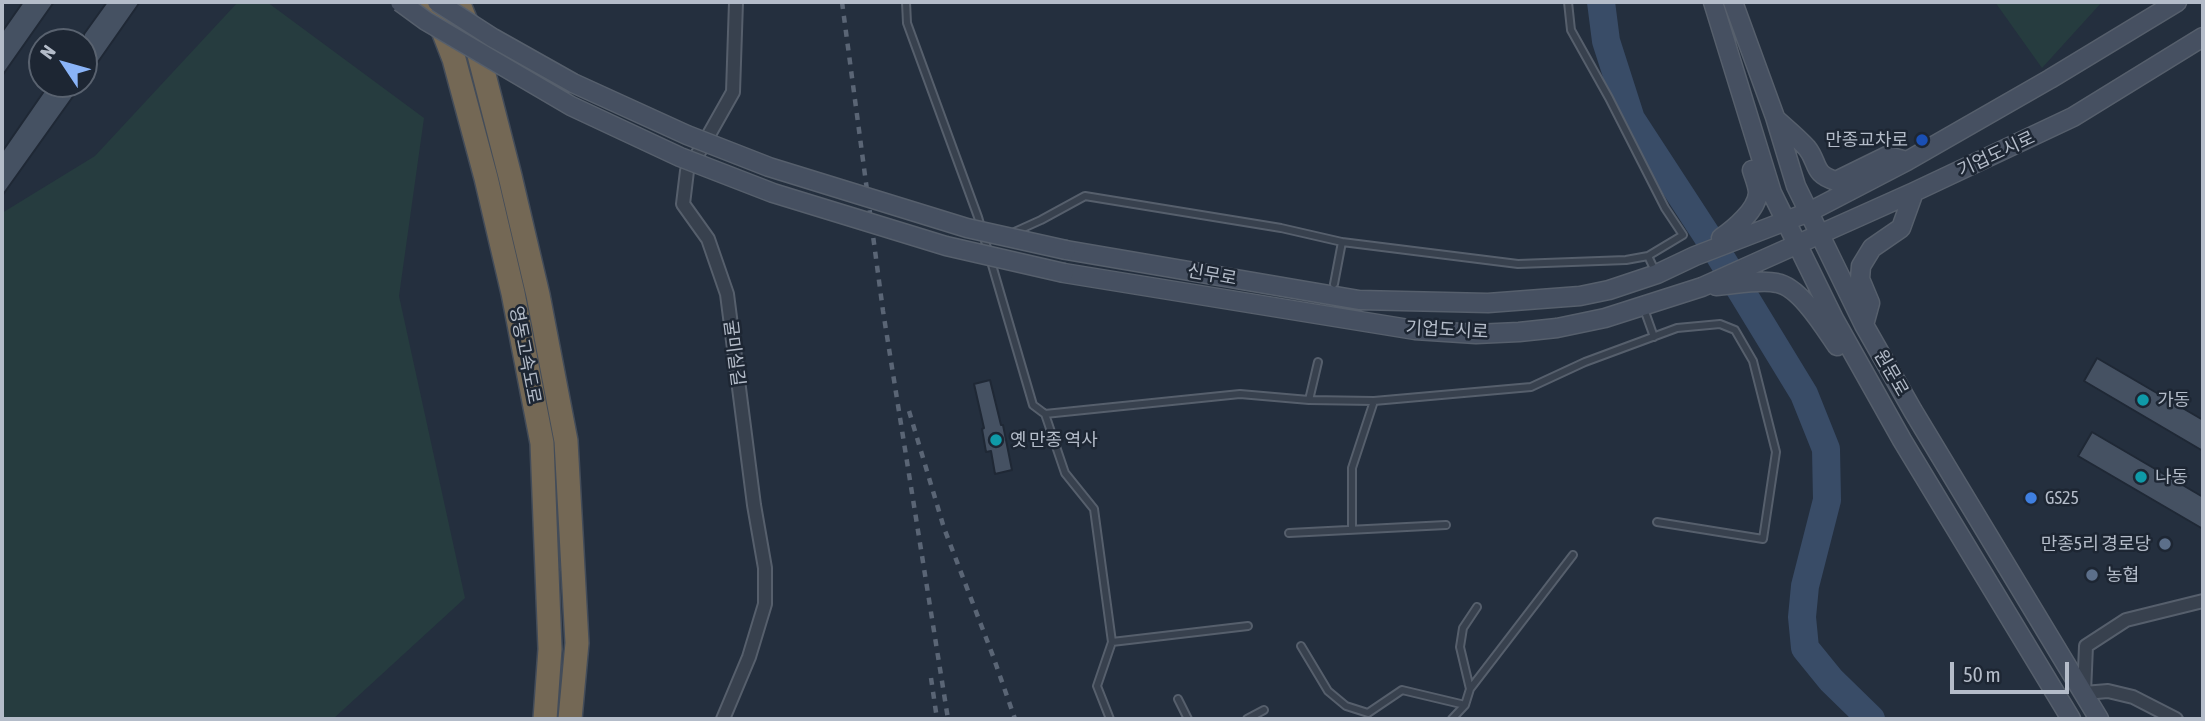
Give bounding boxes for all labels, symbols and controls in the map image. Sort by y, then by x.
north arrow [28,28,98,98]
text: N [35,41,60,63]
street label: 기업도시로 [1954,127,2038,181]
place label: 만종교차로 [1825,129,1908,151]
marker: 만종교차로 [1914,132,1930,148]
street label: 신무로 [1186,260,1238,290]
street label: 영동고속도로 [505,304,545,406]
street label: 기업도시로 [1405,317,1489,343]
street label: 굴미실길 [719,319,749,387]
street label: 원문로 [1869,346,1913,400]
place label: 가동 [2157,389,2190,411]
marker: 가동 [2135,392,2151,408]
place label: 옛 만종 역사 [1010,429,1098,451]
marker: 옛 만종 역사 [988,432,1004,448]
place label: 나동 [2155,466,2188,488]
marker: 나동 [2133,469,2149,485]
place label: GS25 [2045,487,2079,509]
marker: GS25 [2023,490,2039,506]
place label: 만종5리 경로당 [2041,533,2151,555]
marker: 만종5리 경로당 [2157,536,2173,552]
place label: 농협 [2106,564,2139,586]
marker: 농협 [2084,567,2100,583]
scale bar [1953,648,2072,692]
text: 50 m [1963,662,2001,686]

